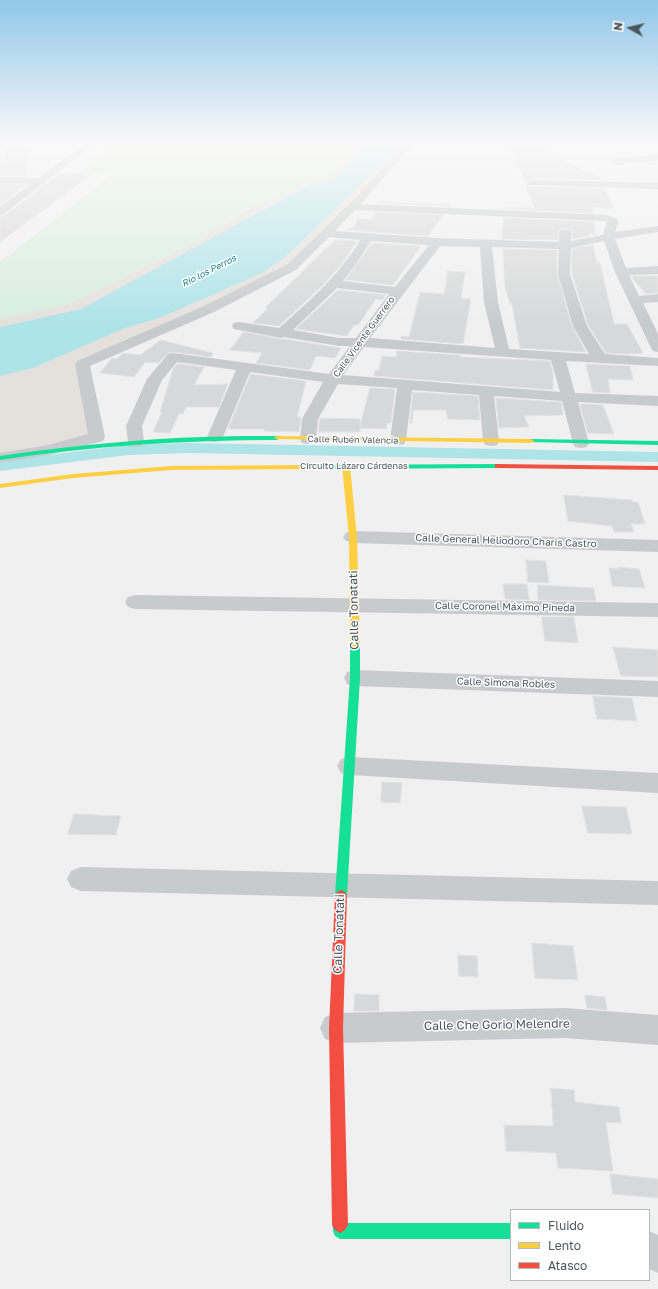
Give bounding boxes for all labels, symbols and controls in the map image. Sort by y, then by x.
north arrow [610,8,650,48]
text: N [611,21,625,31]
water label: Rio los Perros [180,253,238,289]
street label: Calle Vicente Guerrero [331,294,397,380]
street label: Calle Rubén Valencia [308,434,398,446]
street label: Circuito Lázaro Cárdenas [300,461,408,471]
street label: Calle General Heliodoro Charis Castro [415,532,597,550]
street label: Calle Tonatati [346,570,362,650]
street label: Calle Coronel Máximo Pineda [435,600,575,614]
street label: Calle Simona Robles [457,675,555,691]
street label: Calle Tonatati [330,894,348,974]
street label: Calle Che Gorio Melendre [424,1017,570,1033]
legend [510,1209,650,1281]
text: Fluido [548,1218,584,1233]
text: Lento [548,1238,581,1253]
text: Atasco [548,1258,587,1273]

